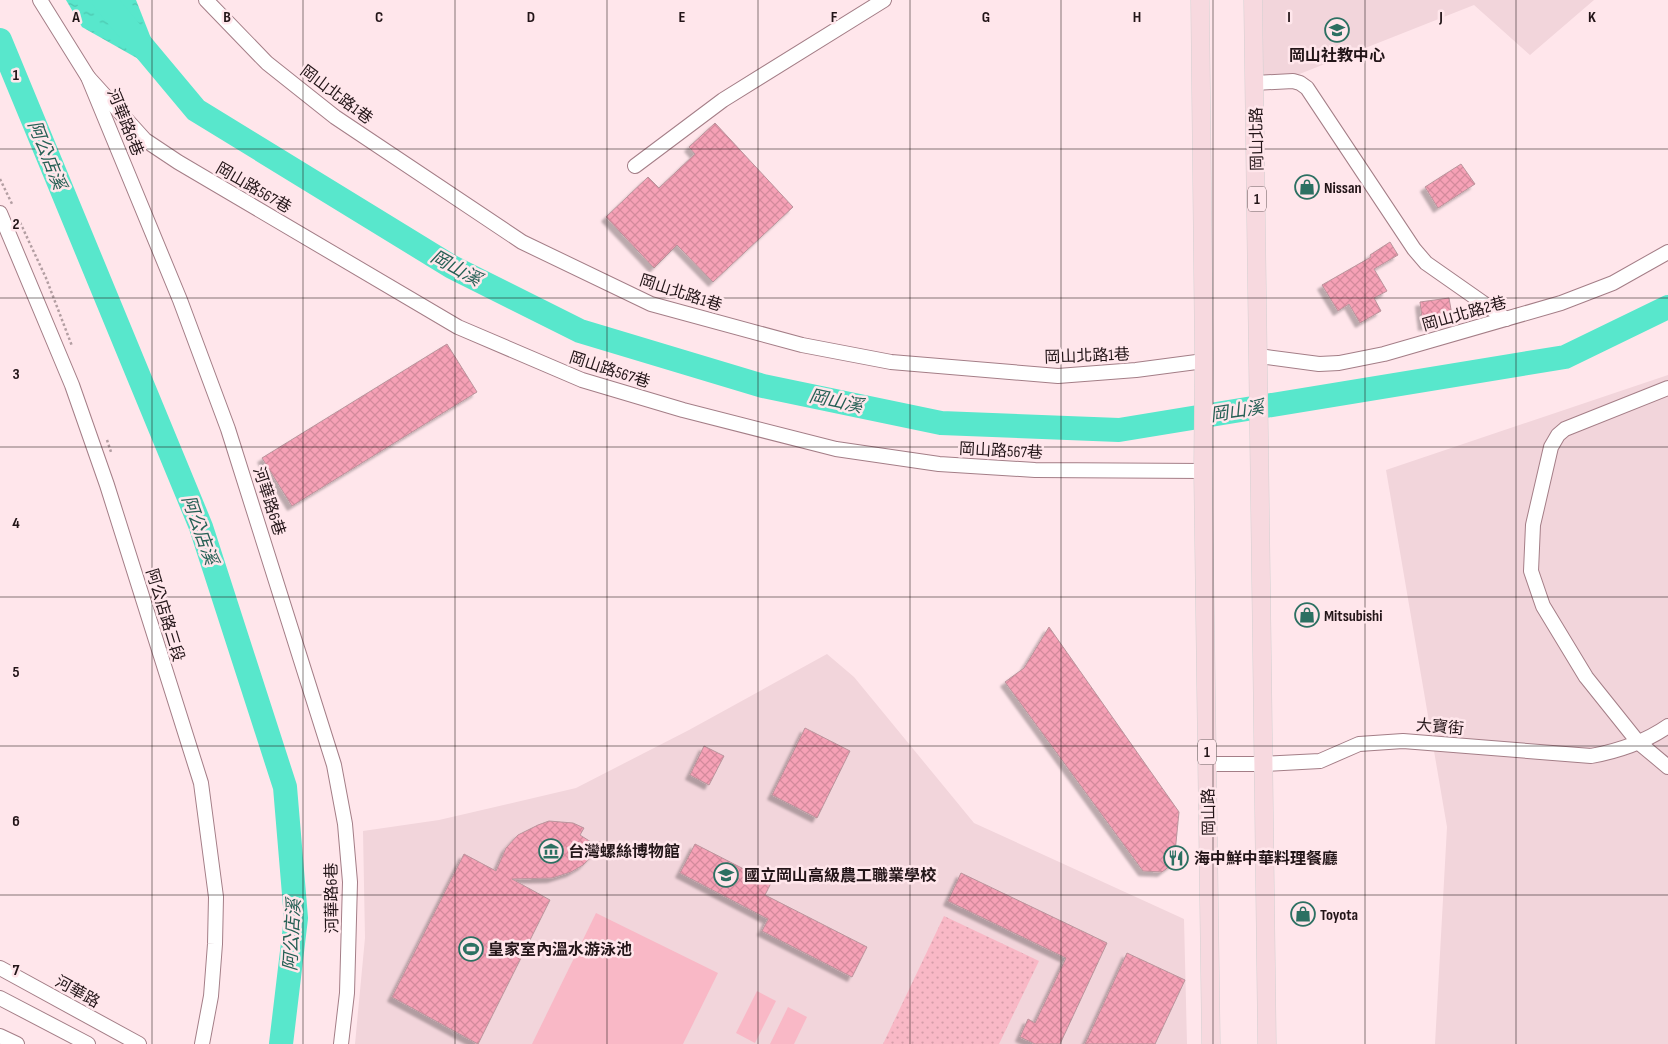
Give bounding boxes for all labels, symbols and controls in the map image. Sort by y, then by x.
text: A [71,8,80,27]
text: B [223,8,231,27]
text: C [375,8,383,27]
text: D [527,8,535,27]
text: E [679,8,686,27]
text: F [831,8,838,27]
text: G [982,8,990,27]
text: H [1133,8,1141,27]
text: I [1287,8,1291,27]
text: J [1438,8,1443,27]
text: K [1588,8,1596,27]
school or university icon: 岡山社教中心 [1324,17,1350,43]
place label: 岡山社教中心 [1289,46,1385,66]
street label: 岡山北路1巷 [296,62,376,129]
text: 1 [13,66,20,85]
street label: 河華路6巷 [102,86,147,159]
street label: 岡山北路 [1247,107,1268,171]
water label: 阿公店溪 [23,118,71,195]
street label: 岡山路567巷 [212,159,294,217]
shop icon: Nissan [1294,174,1320,200]
place label: Nissan [1324,179,1362,198]
road number: 1 [1248,186,1266,212]
text: 2 [12,215,20,234]
water label: 岡山溪 [427,246,487,292]
street label: 岡山北路1巷 [637,271,724,316]
street label: 岡山北路2巷 [1420,293,1509,336]
street label: 岡山北路1巷 [1044,346,1130,367]
street label: 岡山路567巷 [567,348,652,392]
text: 3 [12,365,20,384]
water label: 岡山溪 [807,386,867,418]
water label: 岡山溪 [1209,396,1268,426]
street label: 岡山路567巷 [959,440,1043,463]
street label: 河華路6巷 [249,465,289,538]
water label: 阿公店溪 [177,493,223,570]
text: 4 [12,514,20,533]
street label: 阿公店路三段 [141,567,188,664]
shop icon: Mitsubishi [1294,602,1320,628]
place label: Mitsubishi [1324,607,1382,626]
text: 5 [12,663,20,682]
street label: 大寶街 [1415,715,1465,739]
road number: 1 [1198,740,1216,764]
street label: 岡山路 [1200,788,1219,836]
text: 6 [12,812,20,831]
museum icon: 台灣螺絲博物館 [538,838,564,864]
place label: 台灣螺絲博物館 [568,842,680,862]
restaurant icon: 海中鮮中華料理餐廳 [1163,845,1189,871]
place label: 海中鮮中華料理餐廳 [1194,849,1338,869]
street label: 河華路6巷 [322,862,343,934]
school or university icon: 國立岡山高級農工職業學校 [713,862,739,888]
place label: 國立岡山高級農工職業學校 [744,866,937,886]
water label: 阿公店溪 [280,896,305,972]
shop icon: Toyota [1290,901,1316,927]
place label: Toyota [1320,906,1358,925]
sports icon: 皇家室內溫水游泳池 [458,936,484,962]
place label: 皇家室內溫水游泳池 [488,940,632,960]
text: 7 [13,961,20,980]
street label: 河華路 [52,972,103,1012]

